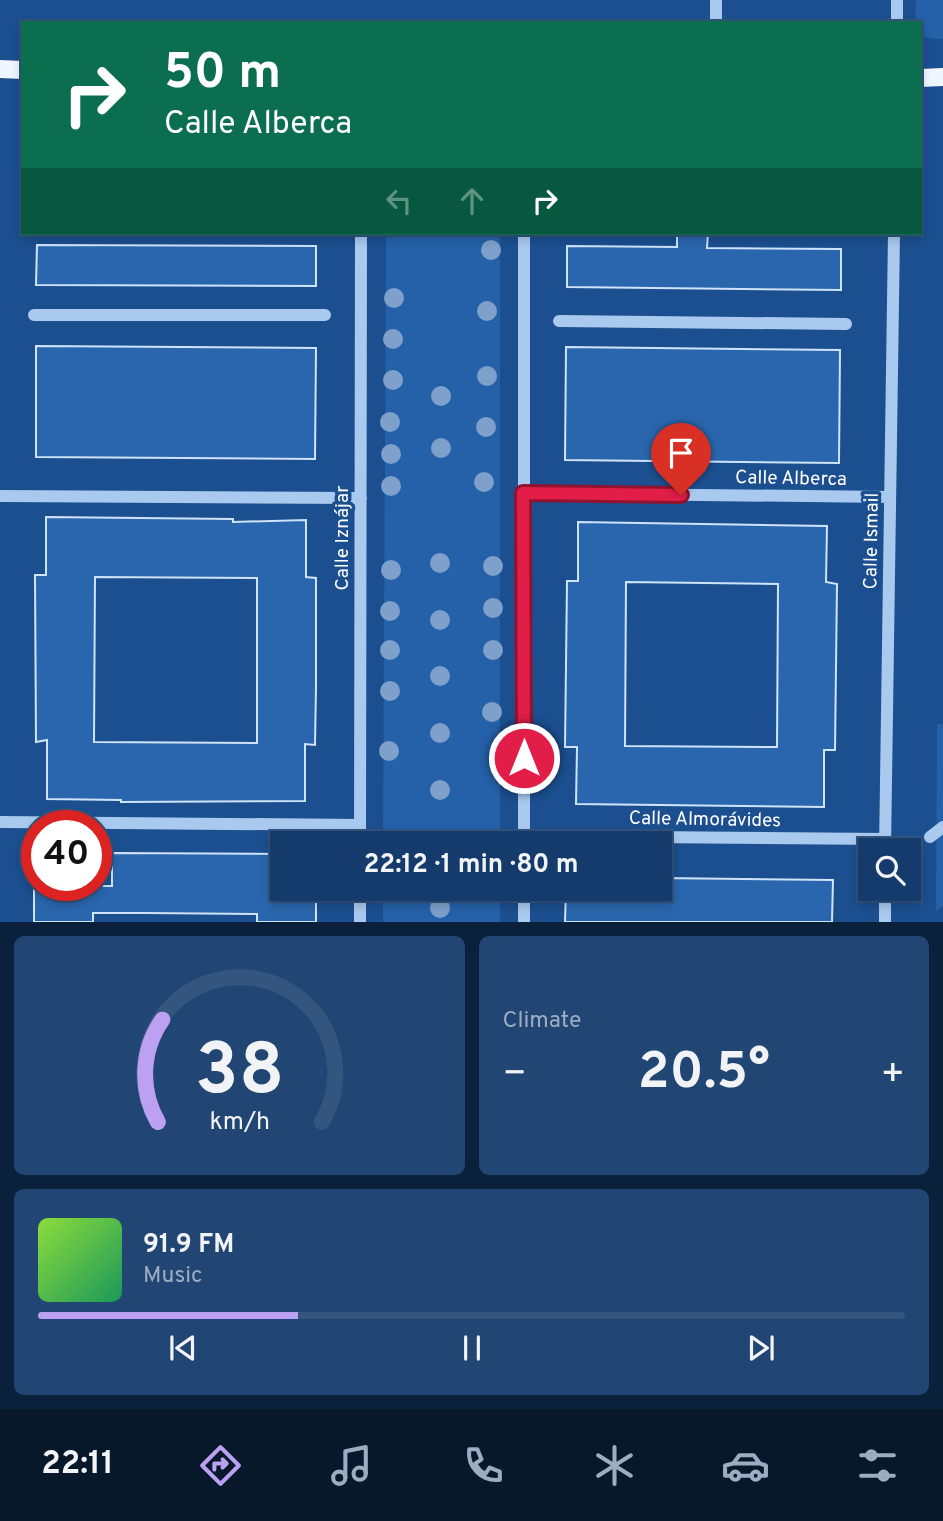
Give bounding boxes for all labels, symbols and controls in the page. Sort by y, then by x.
text: 50 m [164,44,281,106]
icon: right [49,49,140,140]
text: Calle Alberca [164,105,352,145]
icon: left [380,182,418,220]
icon: ahead [453,182,491,220]
icon: right [526,182,564,220]
pin [651,423,711,495]
icon: arrive [662,434,700,472]
street label: Calle Alberca [735,466,847,492]
street label: Calle Iznájar [331,485,355,591]
street label: Calle Ismail [859,492,885,590]
position arrow [487,721,561,795]
street label: Calle Almorávides [629,807,781,833]
speed limit sign: 40 [21,810,112,901]
map controls [858,838,921,901]
button: search [858,838,921,901]
text: 22:12 · 1 min · 80 m [363,849,579,882]
text: Climate [503,1007,581,1036]
text: 38 [195,1028,284,1120]
text: 20.5° [638,1041,770,1107]
text: − [503,1051,527,1100]
text: + [880,1051,905,1100]
text: km/h [209,1106,270,1138]
text: 91.9 FM [143,1229,234,1262]
text: Music [143,1262,203,1291]
icon: previous [164,1329,202,1367]
icon: pause [453,1329,491,1367]
icon: next [742,1329,780,1367]
icon: directions [196,1441,245,1490]
icon: music [327,1441,376,1490]
icon: phone [459,1441,508,1490]
icon: climate [590,1441,639,1490]
icon: car [721,1441,770,1490]
icon: filters [853,1441,902,1490]
text: 22:11 [41,1445,114,1485]

